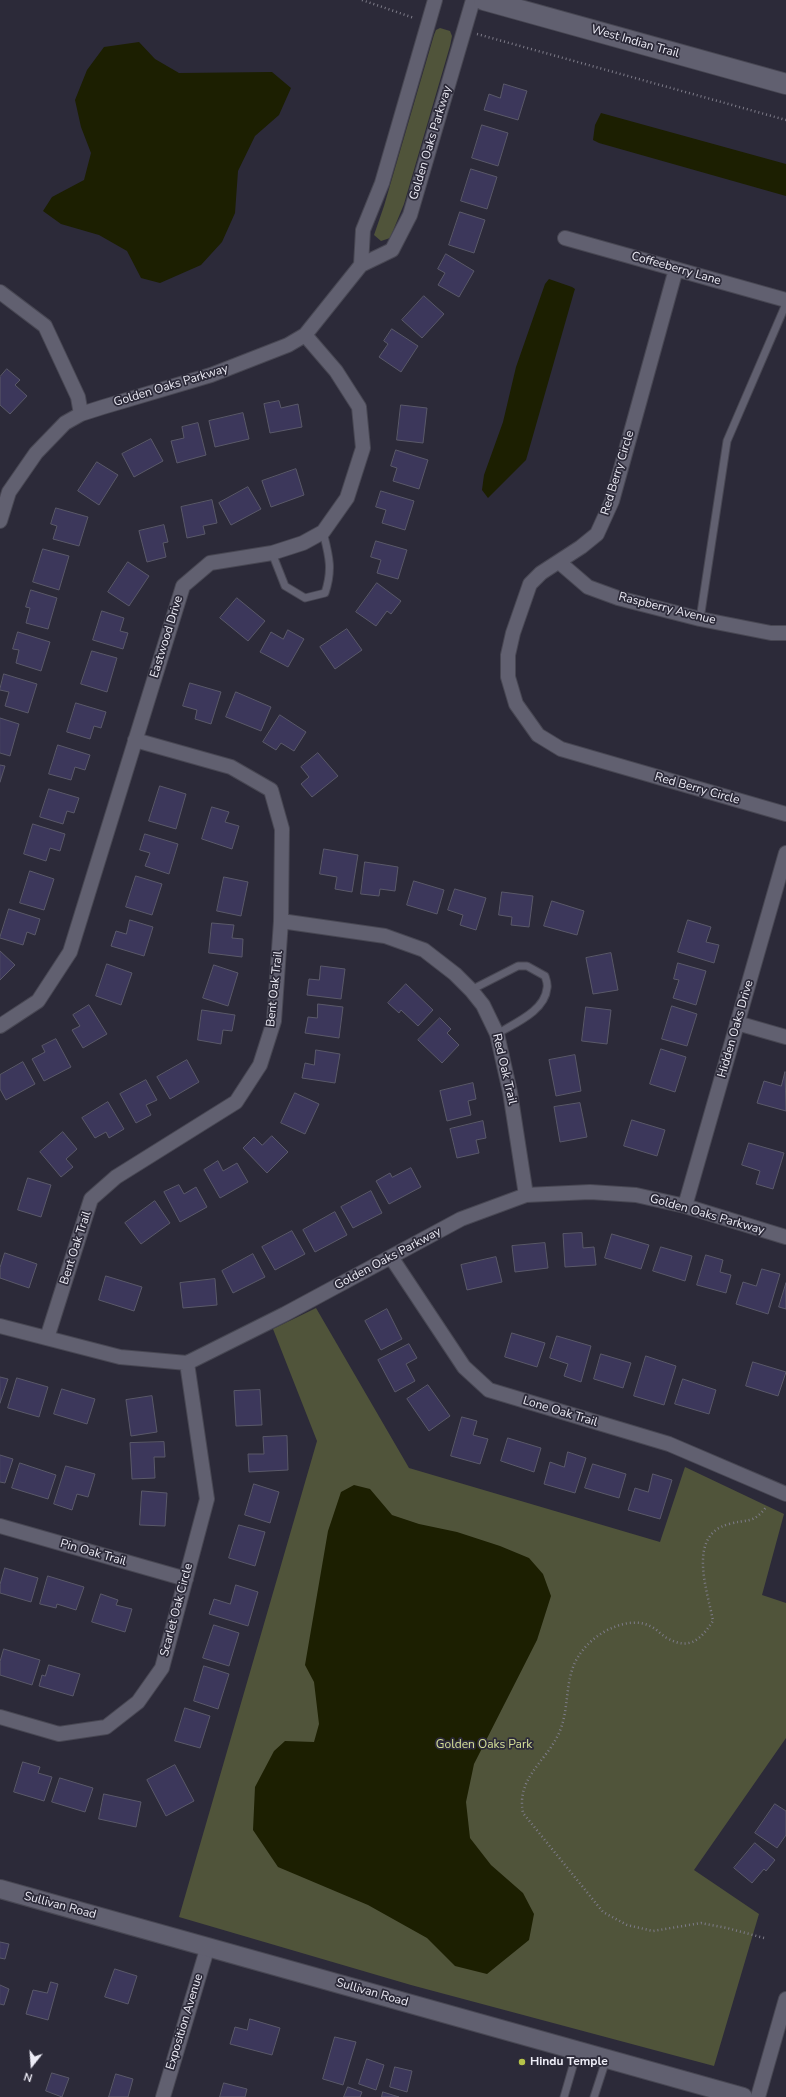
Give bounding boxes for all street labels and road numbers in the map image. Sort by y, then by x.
street label: West Indian Trail [589,23,681,61]
street label: Golden Oaks Parkway [407,84,455,202]
street label: Coffeeberry Lane [630,249,722,289]
street label: Golden Oaks Parkway [112,362,230,410]
street label: Red Berry Circle [598,429,638,517]
street label: Raspberry Avenue [617,590,717,628]
street label: Eastwood Drive [148,594,186,680]
street label: Red Berry Circle [653,770,741,808]
street label: Bent Oak Trail [264,950,286,1028]
street label: Hidden Oaks Drive [715,978,757,1080]
street label: Red Oak Trail [489,1032,519,1106]
street label: Golden Oaks Parkway [648,1192,766,1238]
street label: Bent Oak Trail [57,1209,95,1287]
street label: Golden Oaks Parkway [332,1225,444,1293]
street label: Lone Oak Trail [521,1394,599,1430]
street label: Pin Oak Trail [58,1537,128,1569]
street label: Scarlet Oak Circle [158,1562,196,1658]
street label: Sullivan Road [22,1889,98,1923]
street label: Exposition Avenue [164,1972,206,2072]
street label: Sullivan Road [334,1976,410,2010]

